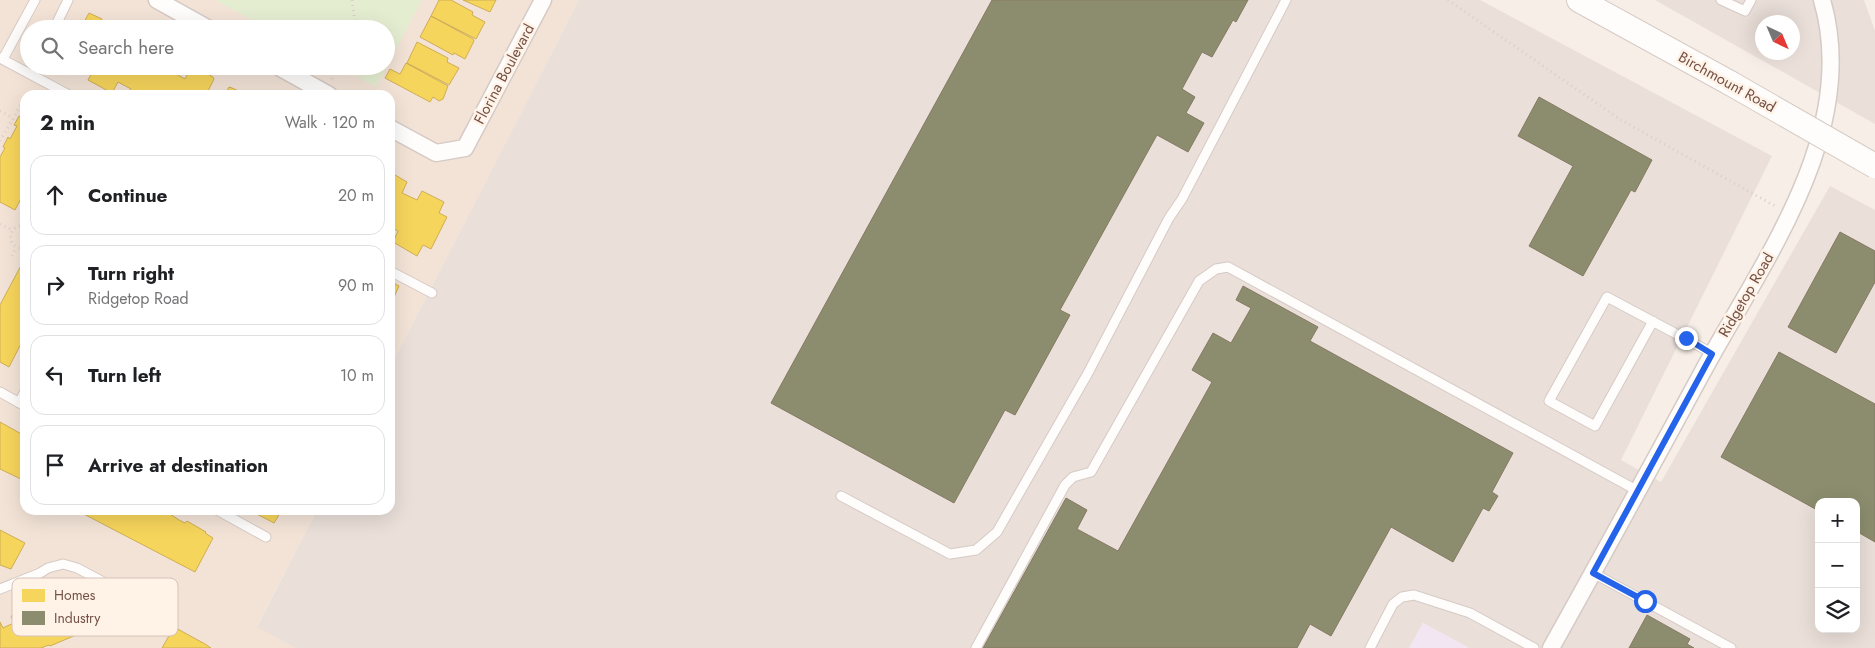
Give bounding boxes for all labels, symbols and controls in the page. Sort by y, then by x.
north arrow [1755,15,1800,60]
search box [20,20,395,75]
street label: Florina Boulevard [468,20,540,128]
icon: search [38,34,66,62]
text: Search here [78,34,174,61]
street label: Birchmount Road [1674,46,1780,118]
text: 2 min [40,108,95,138]
text: Walk · 120 m [285,111,375,134]
icon: ahead [41,181,69,209]
text: Continue [88,182,167,209]
text: 20 m [338,184,374,207]
street label: Ridgetop Road [1713,249,1779,341]
text: Turn right [88,260,174,287]
icon: right [41,271,69,299]
text: 90 m [338,274,374,297]
text: Ridgetop Road [88,287,189,310]
route end [1675,327,1698,350]
icon: left [41,361,69,389]
text: Turn left [88,362,161,389]
text: 10 m [340,364,374,387]
icon: arrive [41,451,69,479]
text: Arrive at destination [88,452,268,479]
map controls [1815,498,1860,633]
button: + [1815,498,1860,543]
button: − [1815,543,1860,588]
legend [12,578,178,636]
text: Homes [54,585,96,605]
button: layers [1815,588,1860,633]
route start [1634,590,1657,613]
text: Industry [54,608,101,628]

